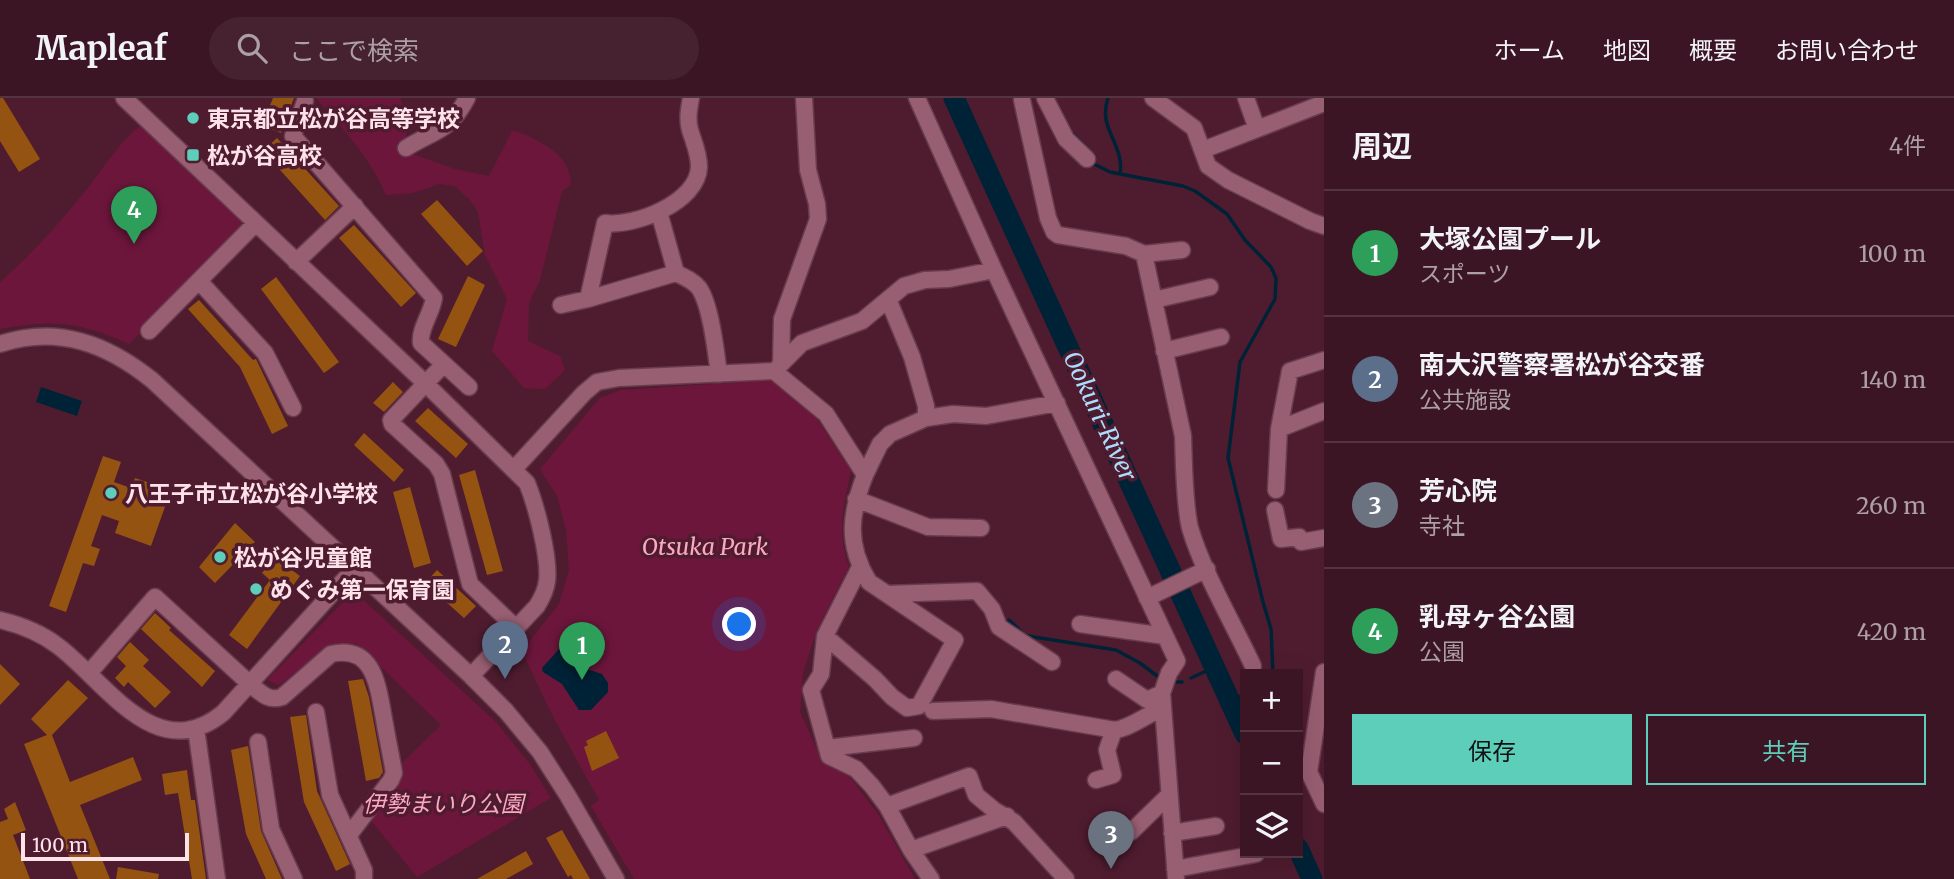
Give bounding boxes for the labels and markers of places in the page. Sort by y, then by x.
place label: 東京都立松が谷高等学校 [207,104,460,133]
marker: 東京都立松が谷高等学校 [185,110,201,126]
place label: 松が谷高校 [207,141,322,170]
marker: 松が谷高校 [185,147,201,163]
pin: 4 [111,186,157,244]
place label: 八王子市立松が谷小学校 [125,479,378,508]
marker: 八王子市立松が谷小学校 [103,485,119,501]
place label: 松が谷児童館 [234,543,372,572]
marker: 松が谷児童館 [212,549,228,565]
place label: めぐみ第一保育園 [270,575,455,604]
marker: めぐみ第一保育園 [248,581,264,597]
pin: 2 [482,621,528,679]
pin: 1 [559,622,605,680]
pin: 3 [1088,811,1134,869]

